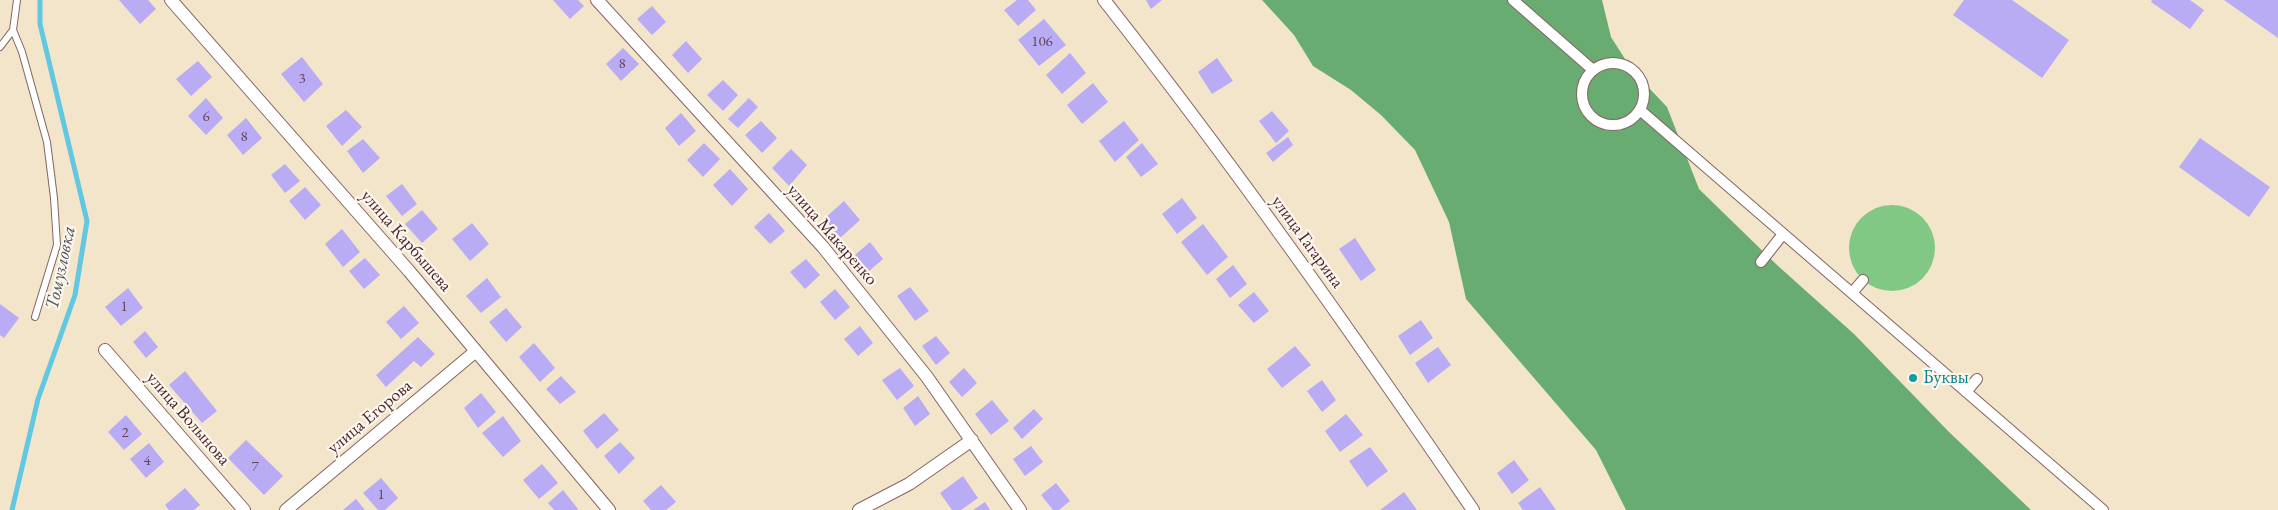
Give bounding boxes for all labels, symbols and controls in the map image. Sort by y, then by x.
house number: 106 [1031,33,1053,51]
house number: 8 [618,55,626,73]
house number: 3 [298,70,306,88]
house number: 6 [202,108,210,126]
house number: 8 [240,128,248,146]
street label: улица Макаренко [782,180,882,290]
street label: улица Карбышева [356,186,456,296]
street label: улица Гагарина [1266,192,1348,292]
water label: Томузловка [41,224,81,312]
house number: 1 [120,298,128,316]
place label: Буквы [1923,367,1969,389]
street label: улица Волынова [141,368,235,470]
marker: Буквы [1907,372,1919,384]
street label: улица Егорова [323,375,417,459]
house number: 2 [121,424,129,442]
house number: 4 [143,452,151,470]
house number: 7 [251,458,259,476]
house number: 1 [377,486,385,504]

